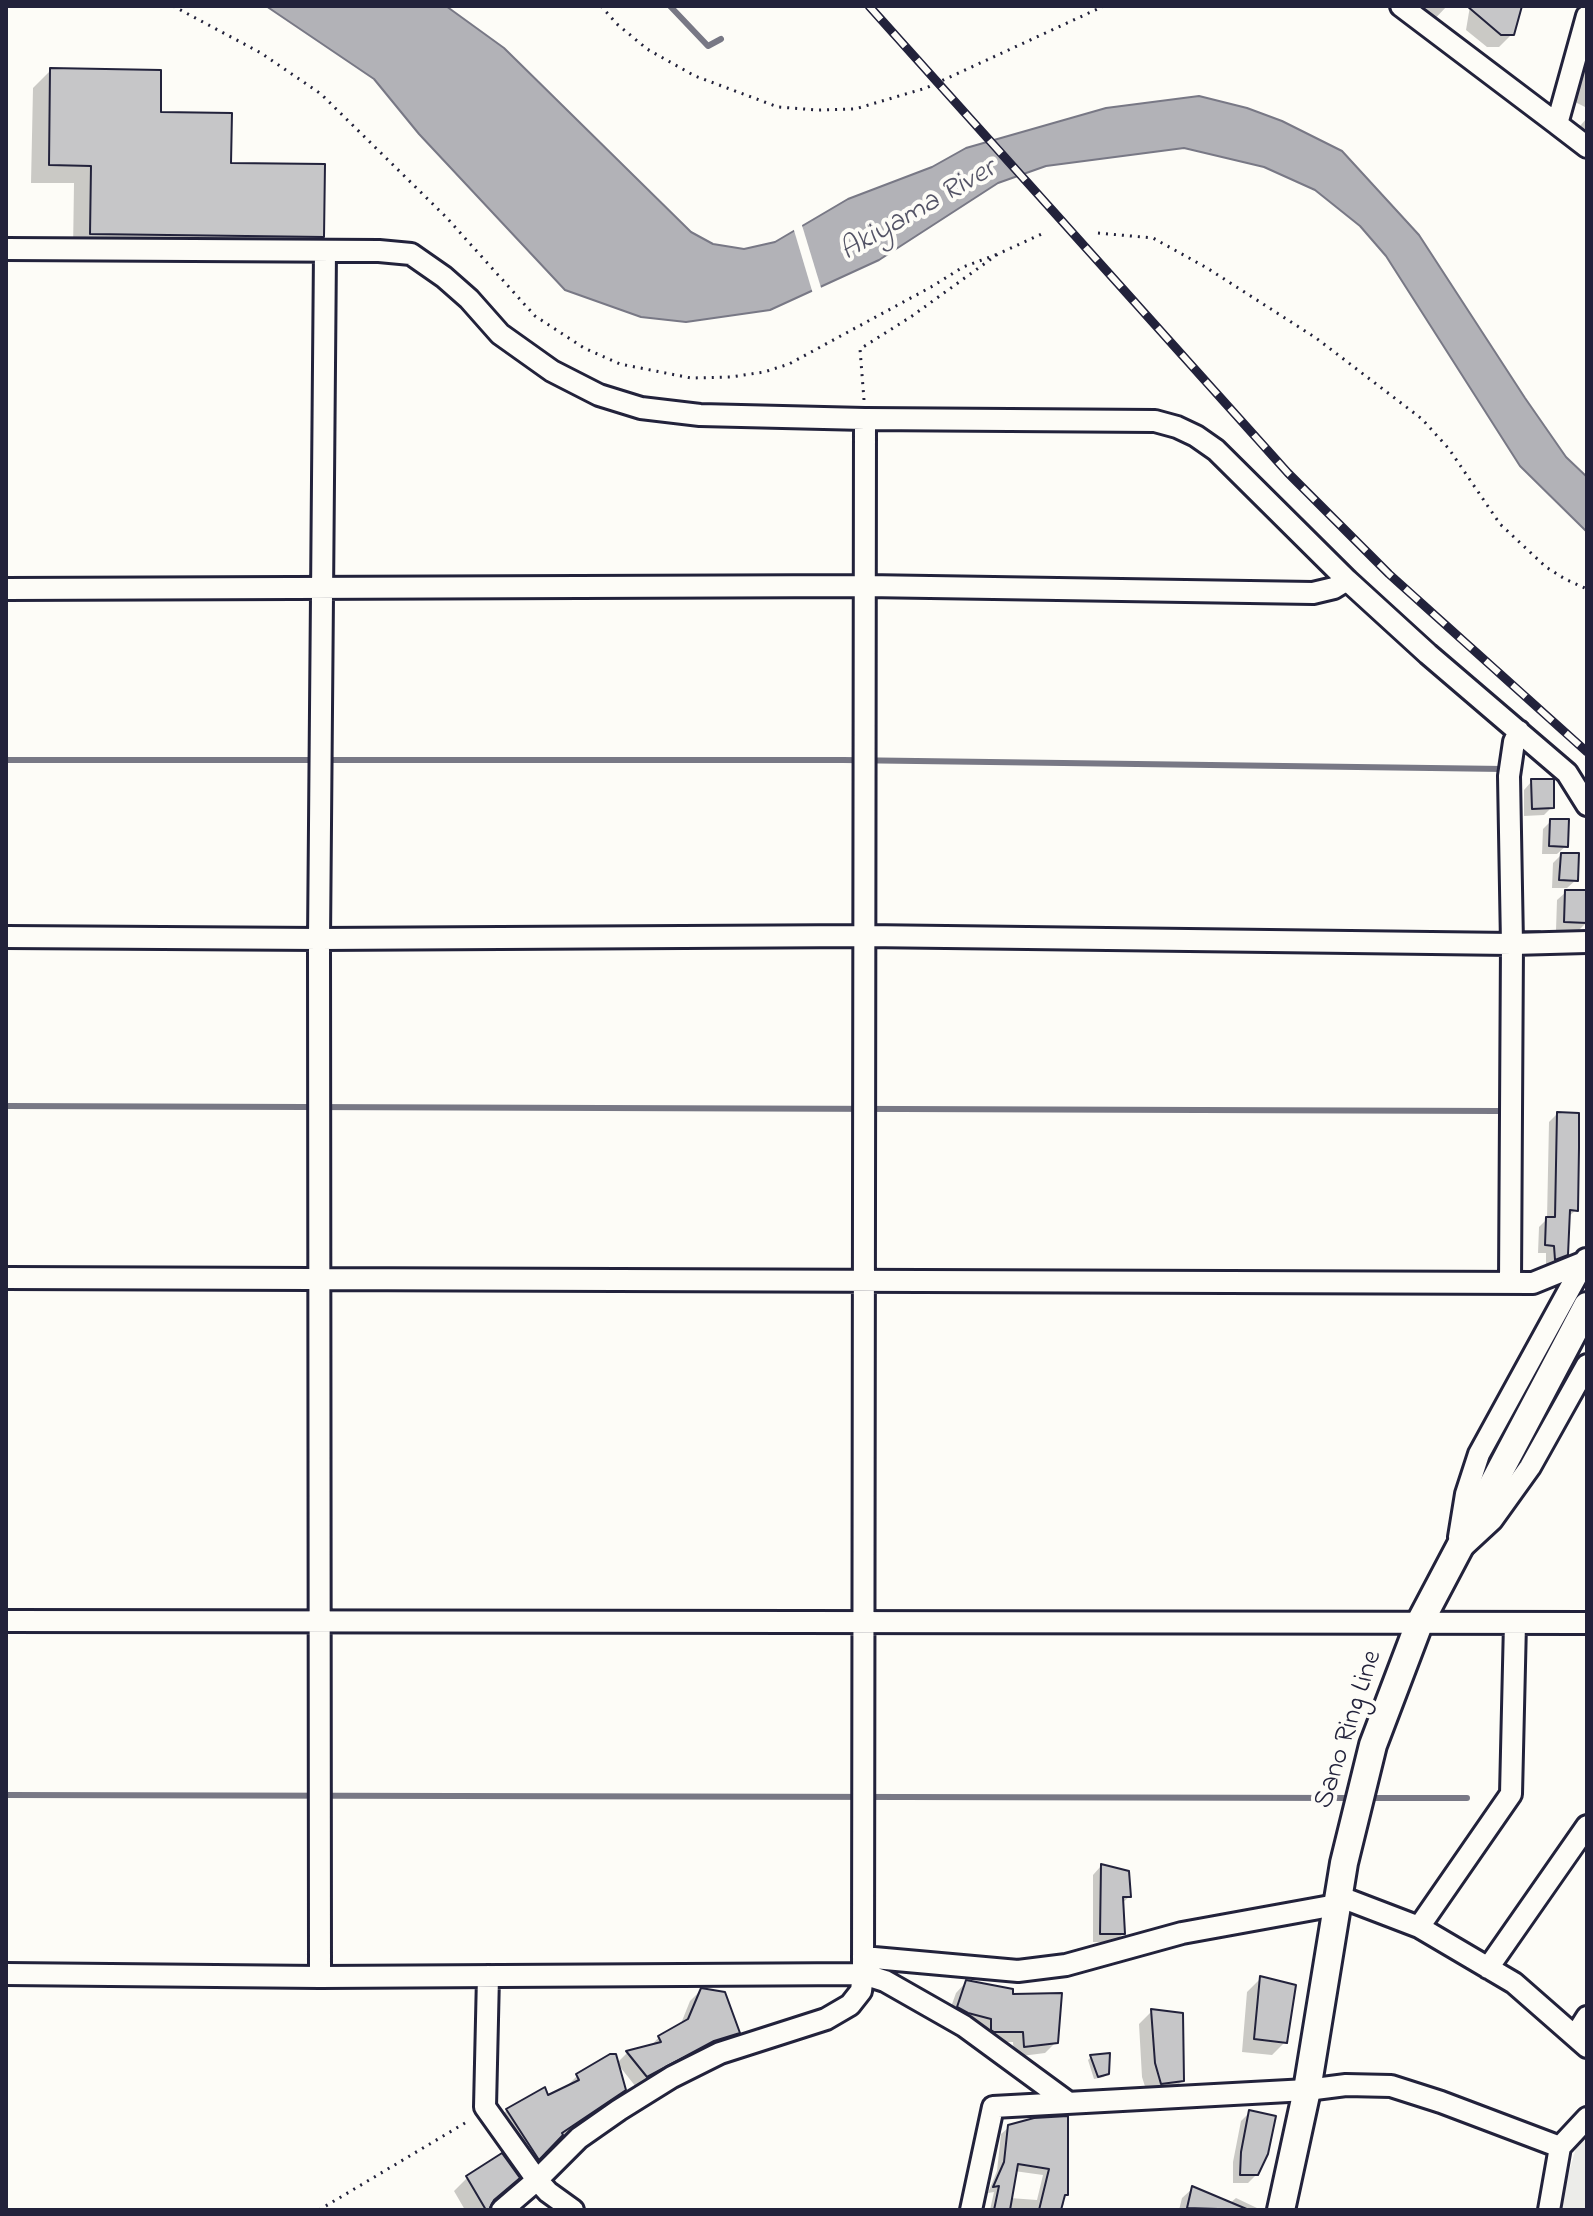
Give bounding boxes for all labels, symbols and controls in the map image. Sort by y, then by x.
water label: Akiyama River [835,153,1003,271]
street label: Sano Ring Line [1309,1647,1391,1813]

